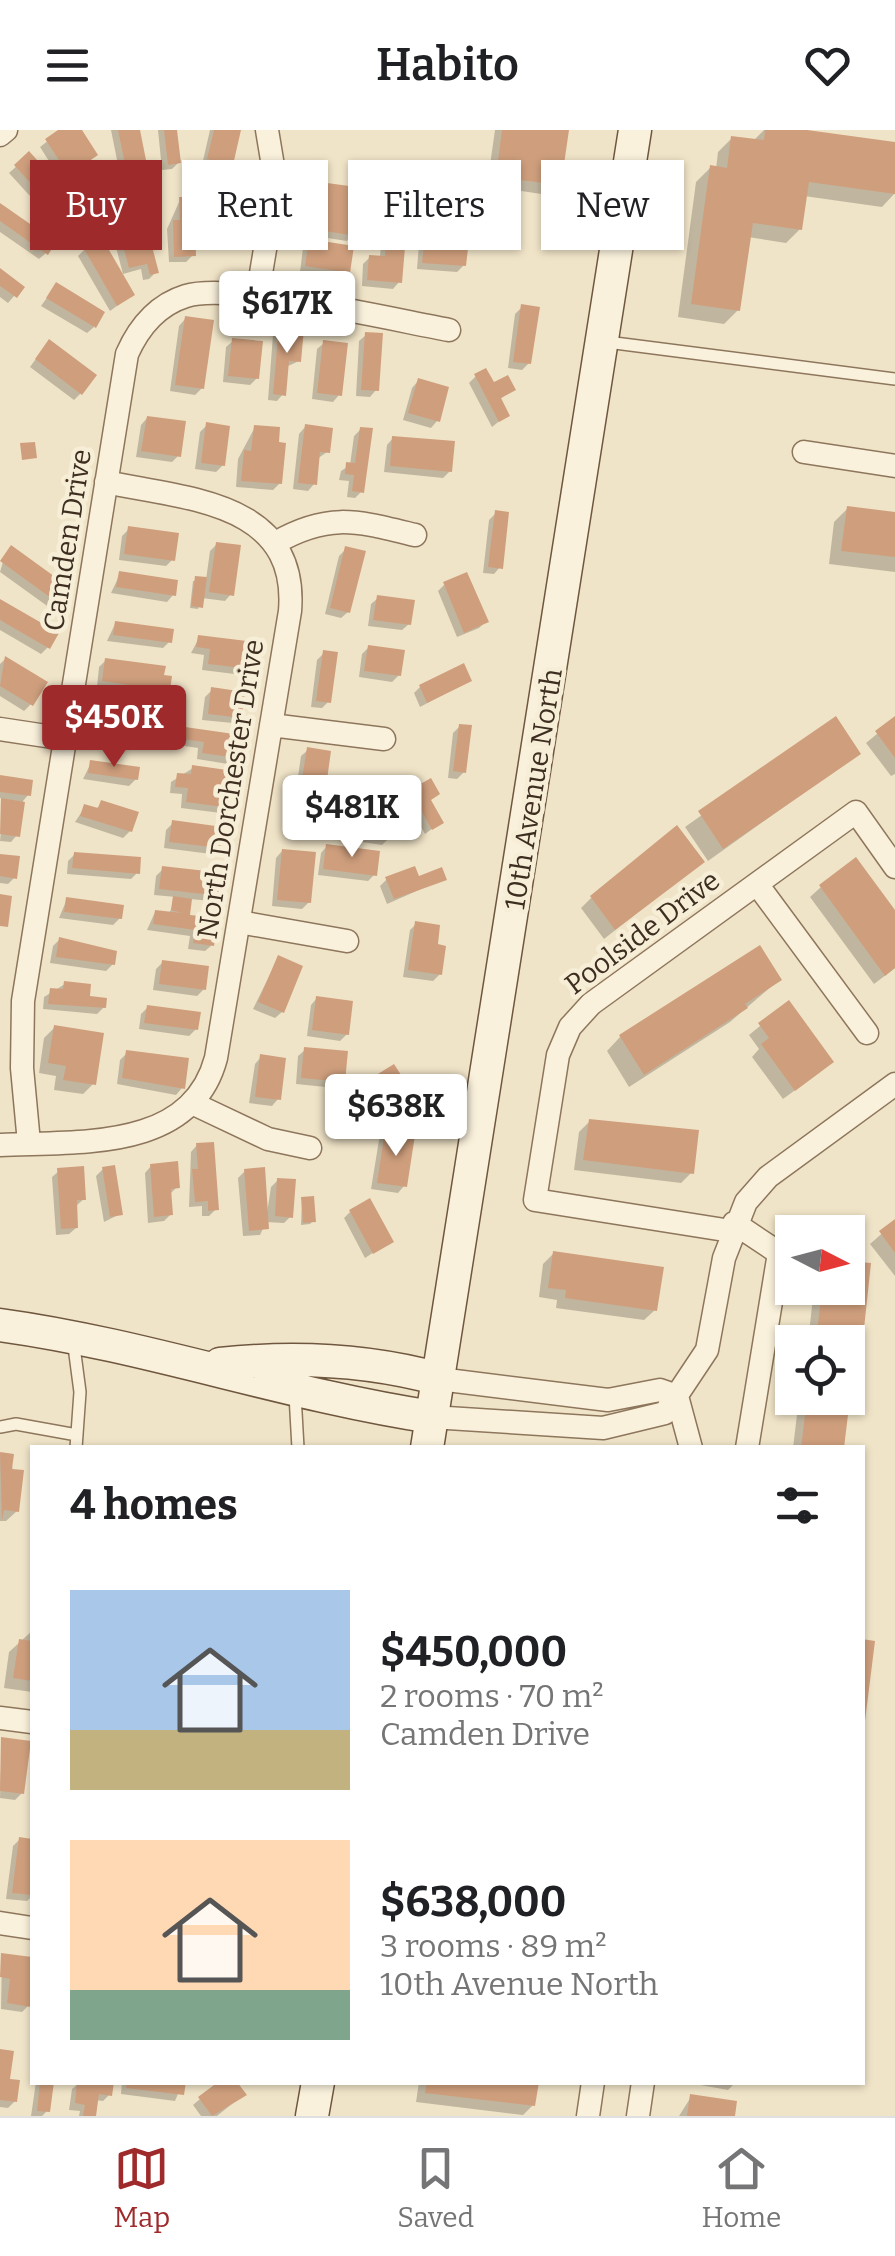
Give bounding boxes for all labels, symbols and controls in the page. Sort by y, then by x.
icon: menu [40,38,95,93]
text: Habito [376,38,519,92]
icon: heart [800,38,855,93]
chip: Buy [30,160,162,250]
chip: Rent [182,160,328,250]
chip: Filters [348,160,521,250]
chip: New [541,160,684,250]
pin: $617K [217,271,357,356]
text: $617K [241,284,333,322]
street label: Camden Drive [37,447,98,633]
street label: North Dorchester Drive [191,637,270,941]
street label: 10th Avenue North [498,666,569,912]
pin: $450K [44,685,184,770]
text: $450K [64,698,164,736]
pin: $481K [282,775,422,860]
text: $481K [305,788,399,826]
street label: Poolside Drive [559,864,726,1001]
pin: $638K [326,1074,466,1159]
text: $638K [347,1087,445,1125]
north arrow [775,1215,865,1305]
map controls [775,1215,865,1415]
button: locate [775,1325,865,1415]
icon: filters [770,1478,825,1533]
text: 4 homes [70,1480,238,1530]
text: $450,000 [380,1627,567,1677]
icon: home [150,1630,270,1750]
text: 2 rooms · 70 m² [380,1677,604,1715]
text: Camden Drive [380,1715,590,1753]
text: $638,000 [380,1877,566,1927]
icon: home [150,1880,270,2000]
text: 3 rooms · 89 m² [380,1927,607,1965]
text: 10th Avenue North [380,1965,659,2003]
tab: Map [114,2141,170,2234]
tab: Saved [397,2141,474,2234]
tab: Home [701,2141,781,2234]

